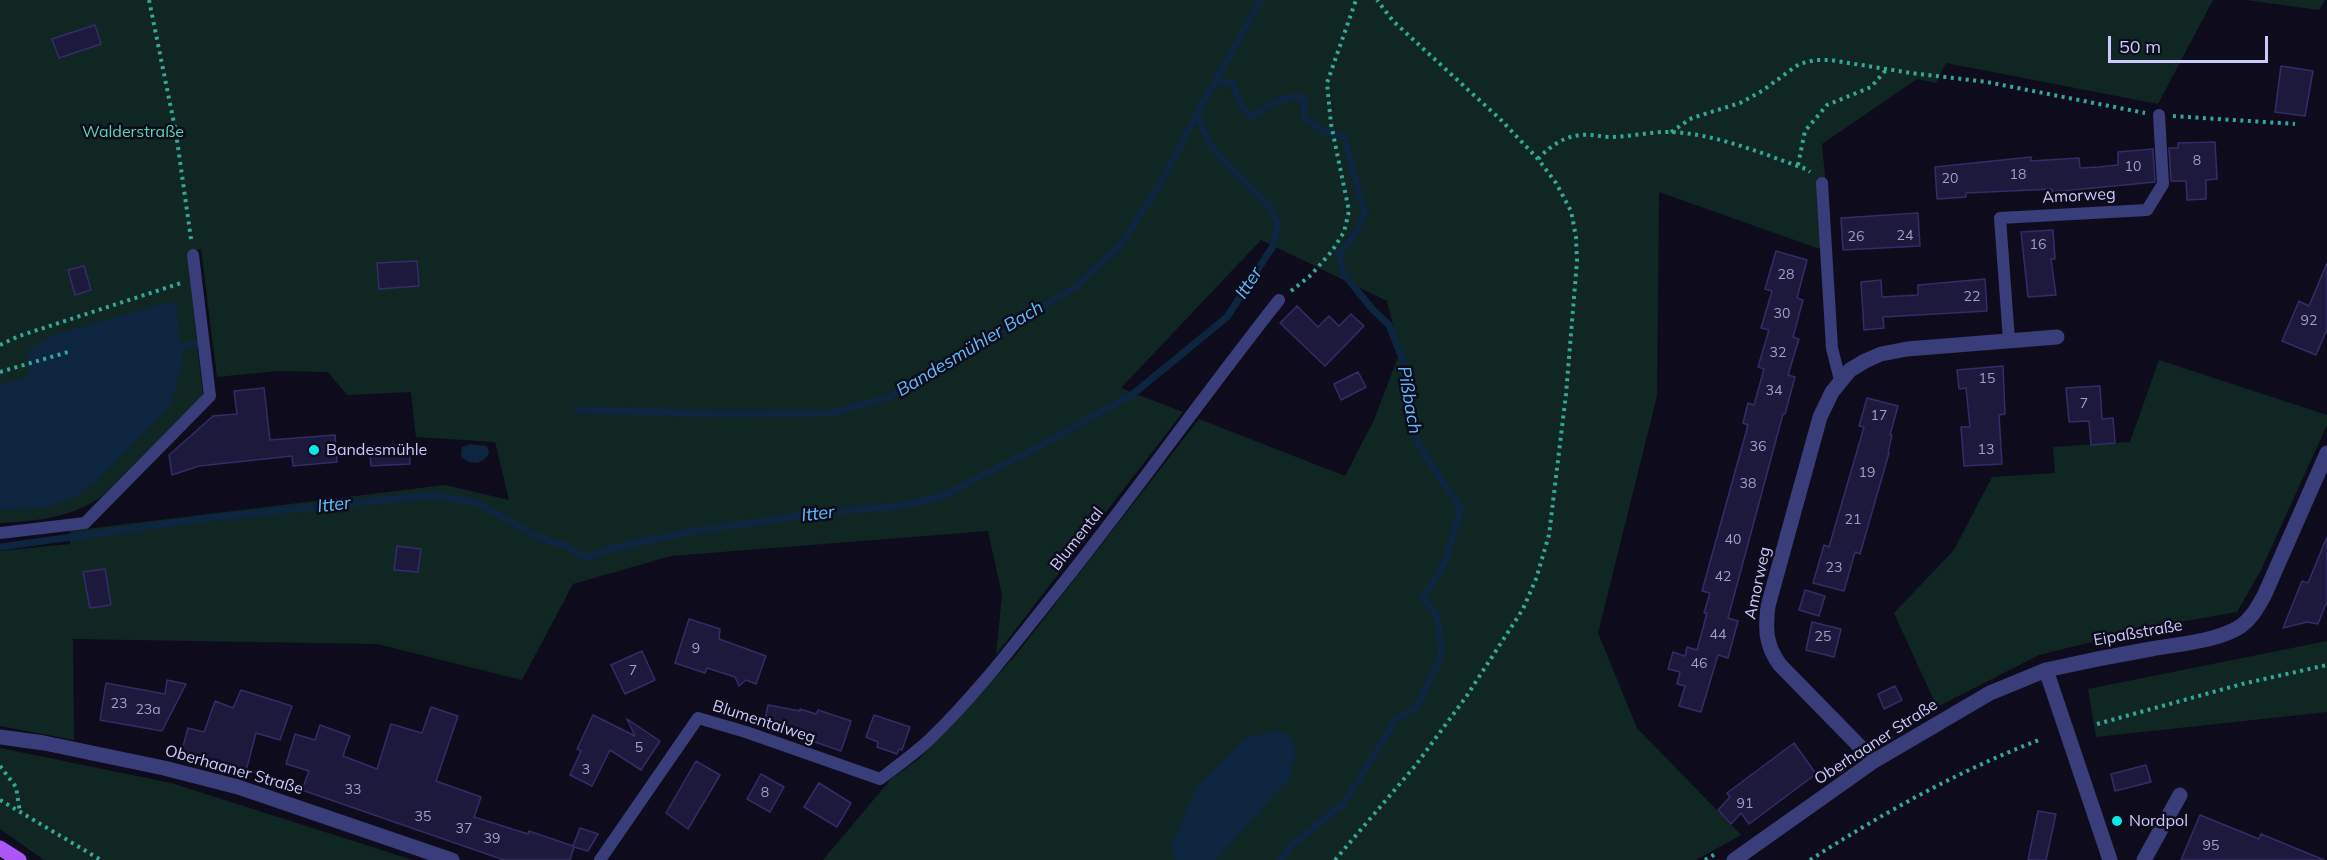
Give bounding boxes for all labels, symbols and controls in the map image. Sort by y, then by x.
scale bar [2111,24,2272,62]
text: 50 m [2119,35,2161,58]
park label: Walderstraße [82,122,184,142]
house number: 8 [2193,153,2201,169]
house number: 10 [2125,159,2141,175]
house number: 18 [2010,167,2026,183]
house number: 20 [1942,171,1958,187]
street label: Amorweg [2042,184,2116,208]
house number: 24 [1897,228,1913,244]
house number: 26 [1848,229,1864,245]
house number: 16 [2030,237,2046,253]
water label: Itter [1231,263,1267,303]
house number: 28 [1778,267,1794,283]
house number: 22 [1964,289,1980,305]
water label: Bandesmühler Bach [893,297,1047,401]
house number: 30 [1774,306,1790,322]
house number: 92 [2301,313,2317,329]
house number: 32 [1770,345,1786,361]
water label: Pißbach [1392,364,1426,436]
house number: 15 [1979,371,1995,387]
house number: 34 [1766,383,1782,399]
house number: 7 [2080,396,2088,412]
house number: 17 [1871,408,1887,424]
house number: 36 [1750,439,1766,455]
place label: Bandesmühle [326,440,427,460]
house number: 13 [1978,442,1994,458]
marker: Bandesmühle [307,443,321,457]
house number: 19 [1859,465,1875,481]
house number: 38 [1740,476,1756,492]
water label: Itter [316,493,352,517]
water label: Itter [800,502,836,526]
street label: Blumental [1046,504,1108,574]
house number: 21 [1845,512,1861,528]
house number: 40 [1725,532,1741,548]
street label: Amorweg [1741,545,1775,621]
house number: 23 [1826,560,1842,576]
house number: 42 [1715,569,1731,585]
street label: Eipaßstraße [2092,616,2184,650]
house number: 44 [1710,627,1726,643]
house number: 25 [1815,629,1831,645]
house number: 9 [692,641,700,657]
house number: 46 [1691,656,1707,672]
house number: 7 [629,663,637,679]
street label: Oberhaaner Straße [1811,695,1941,789]
house number: 23 [111,696,127,712]
street label: Blumentalweg [710,696,818,748]
house number: 23a [135,702,161,718]
house number: 5 [635,740,643,756]
street label: Oberhaaner Straße [163,741,305,799]
house number: 3 [582,762,590,778]
house number: 33 [345,782,361,798]
house number: 8 [761,785,769,801]
house number: 91 [1737,796,1753,812]
house number: 35 [415,809,431,825]
place label: Nordpol [2129,811,2188,831]
marker: Nordpol [2110,814,2124,828]
house number: 37 [456,821,472,837]
house number: 39 [484,831,500,847]
house number: 95 [2203,838,2219,854]

